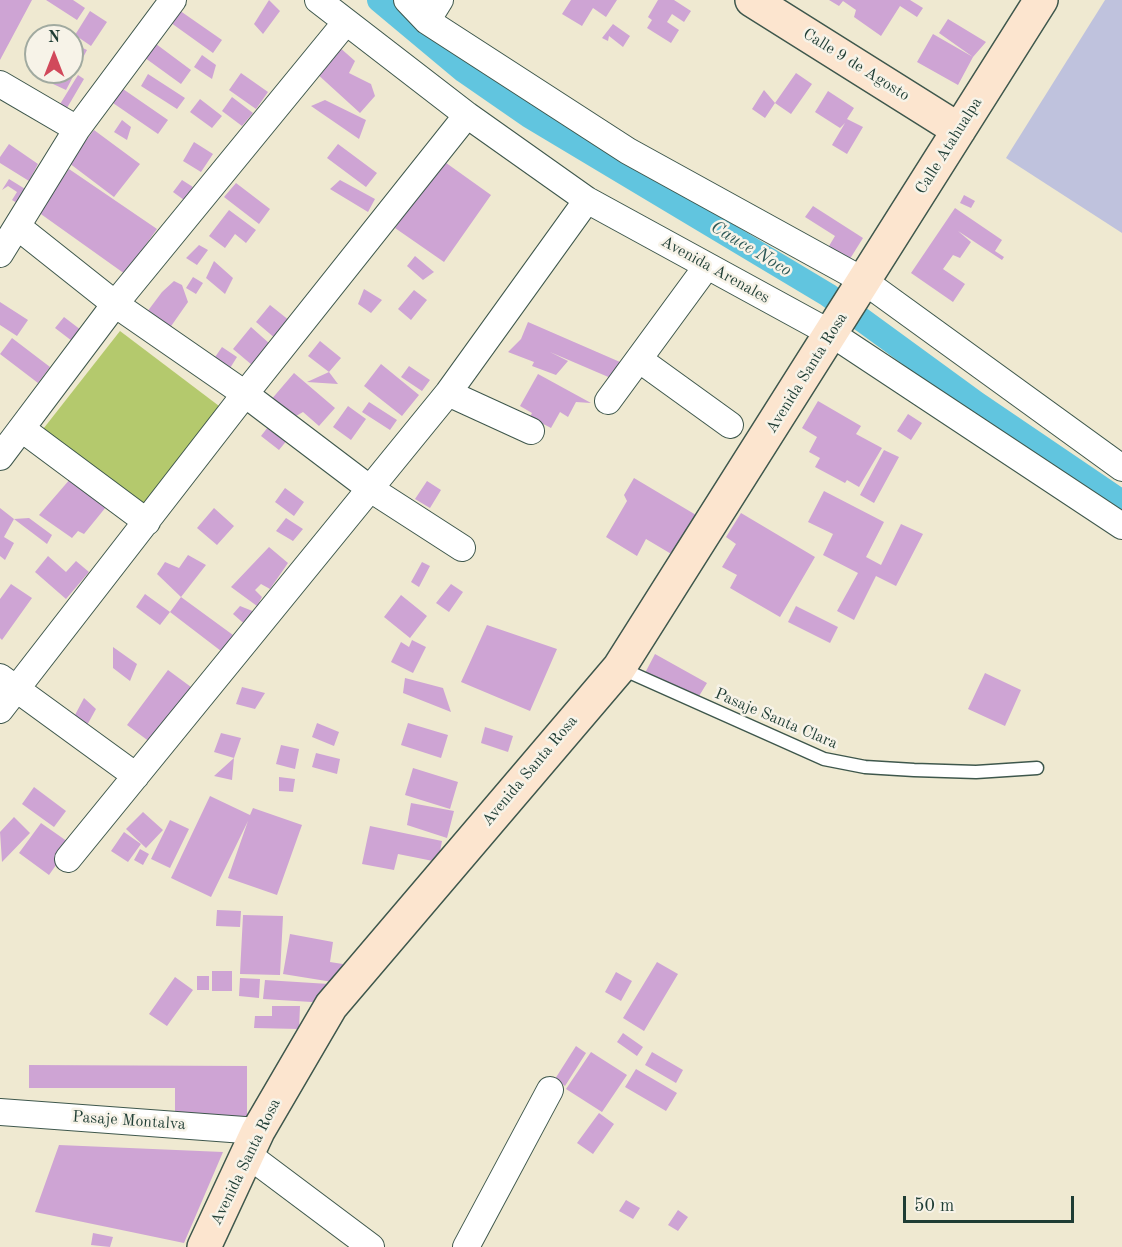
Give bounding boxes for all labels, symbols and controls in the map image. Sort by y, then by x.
north arrow [24,24,84,84]
street label: Calle 9 de Agosto [799,24,913,106]
text: N [48,30,60,46]
street label: Calle Atahualpa [912,94,986,198]
water label: Cauce Noco [707,216,795,282]
street label: Avenida Arenales [657,232,773,308]
street label: Avenida Santa Rosa [762,309,852,437]
street label: Pasaje Santa Clara [712,684,840,754]
street label: Avenida Santa Rosa [478,712,582,830]
street label: Avenida Santa Rosa [207,1095,285,1229]
street label: Pasaje Montalva [72,1107,186,1135]
scale bar [906,1184,1077,1222]
text: 50 m [914,1197,954,1215]

